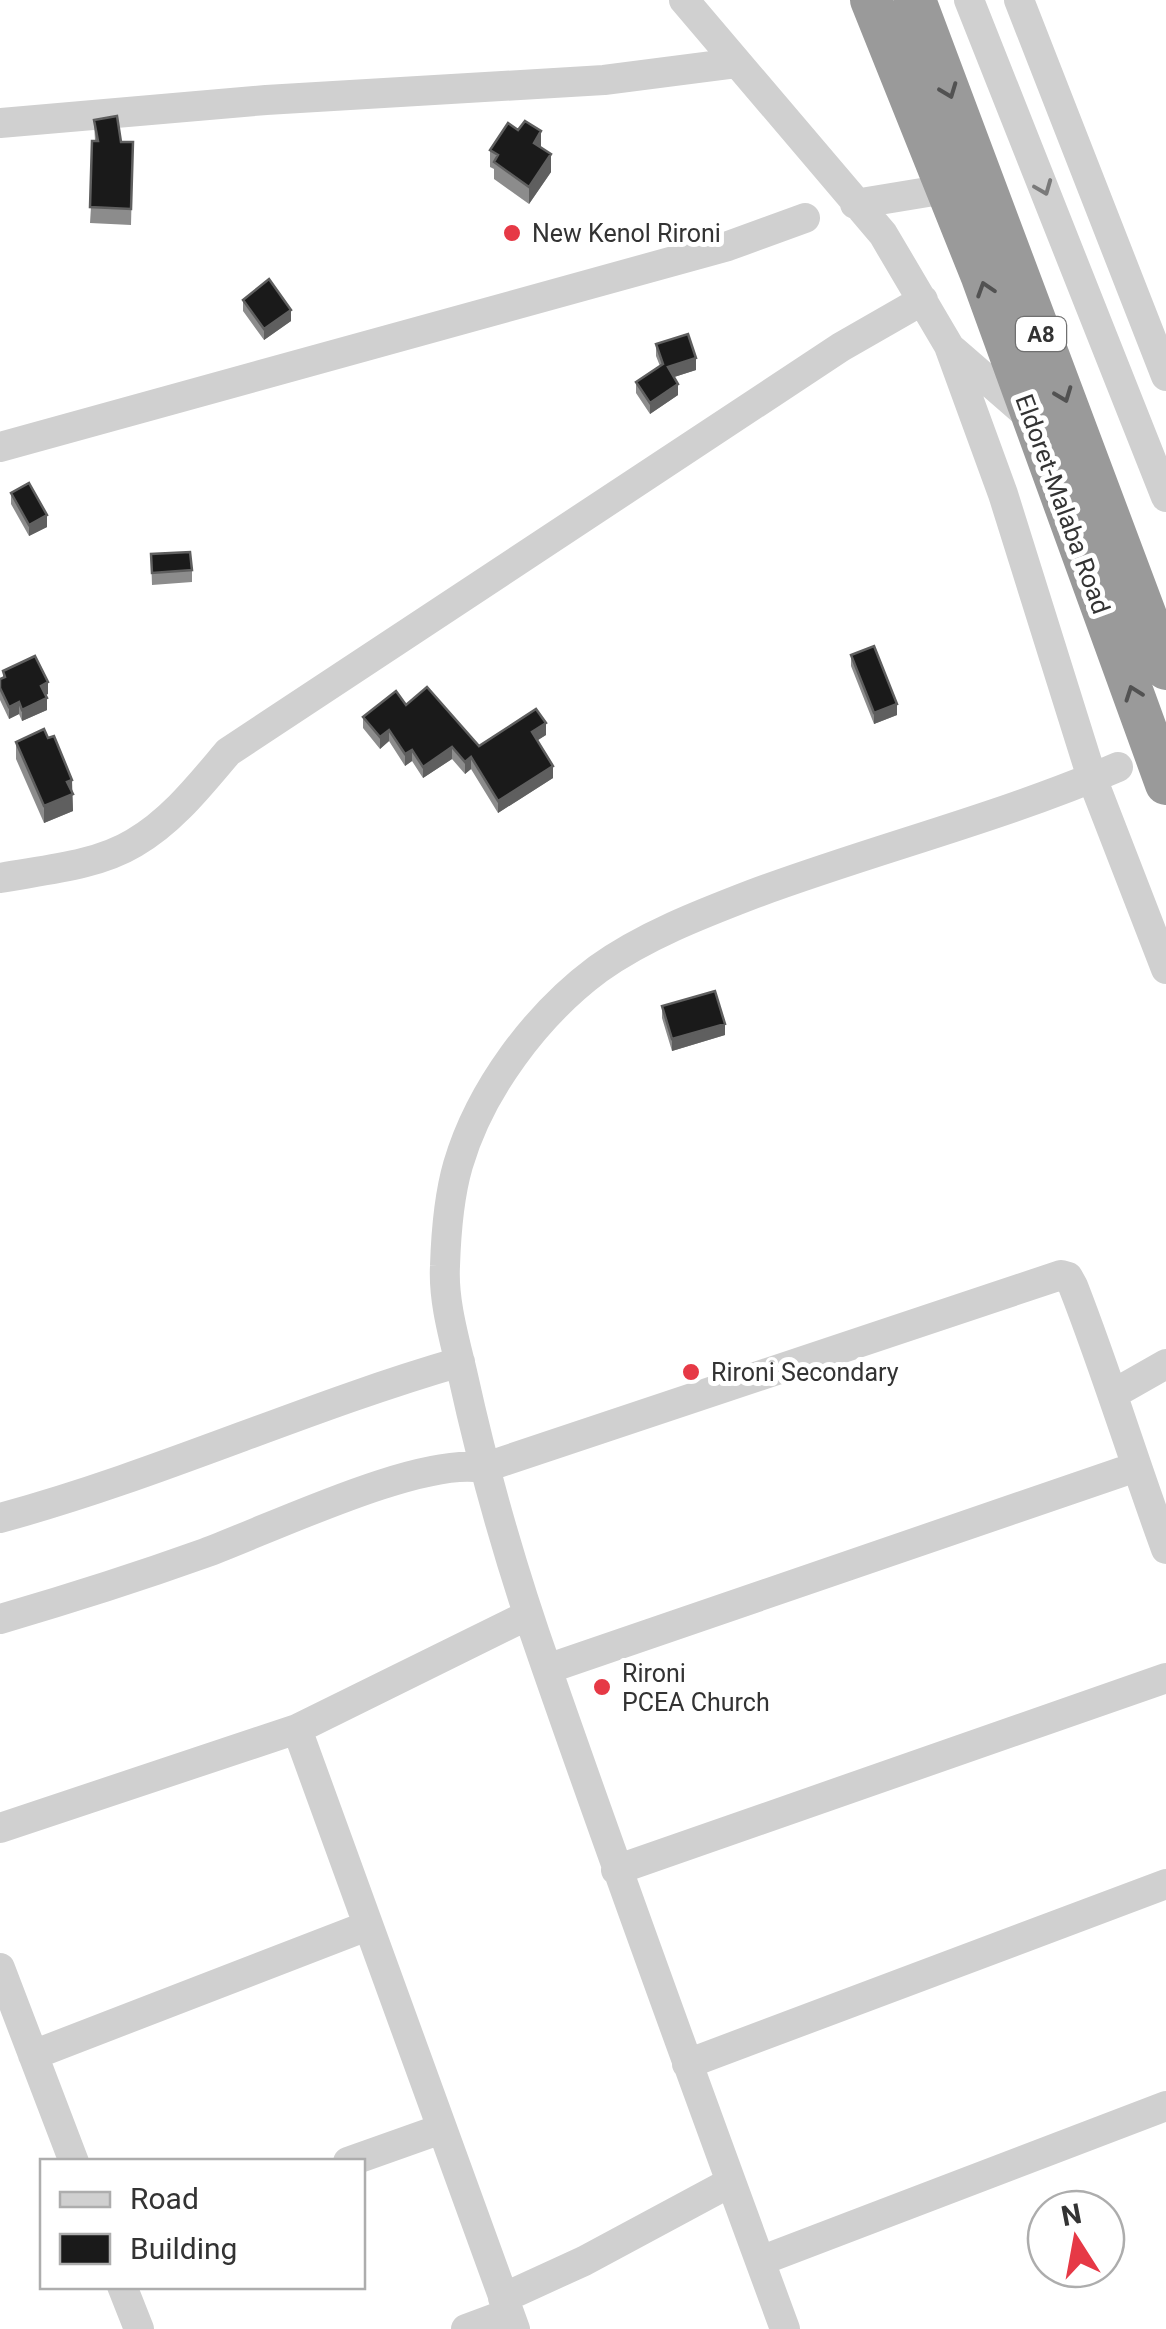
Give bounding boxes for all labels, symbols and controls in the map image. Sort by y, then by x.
one-way arrow [937,82,958,99]
one-way arrow [1032,179,1052,196]
place label: New Kenol Rironi [532,219,721,248]
marker: New Kenol Rironi [501,222,523,244]
one-way arrow [977,281,997,298]
road number: A8 [1016,317,1066,351]
one-way arrow [1052,386,1073,403]
street label: Eldoret-Malaba Road [1009,390,1116,618]
one-way arrow [1124,685,1145,702]
place label: Rironi Secondary [711,1358,899,1387]
marker: Rironi Secondary [680,1361,702,1383]
place label: Rironi PCEA Church [622,1659,770,1717]
marker: Rironi PCEA Church [591,1676,613,1698]
legend [40,2159,365,2289]
text: Road [130,2181,199,2216]
north arrow [1026,2189,1126,2289]
text: N [1058,2197,1084,2233]
text: Building [130,2231,237,2266]

